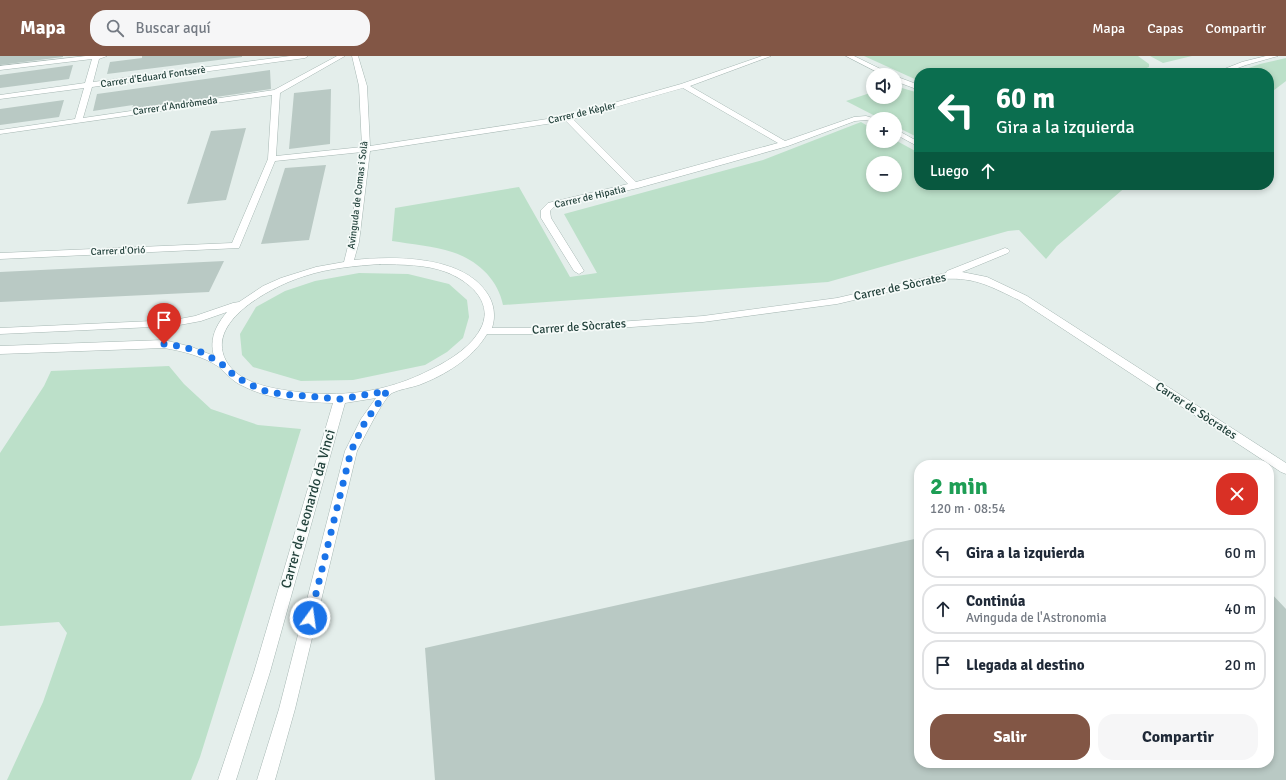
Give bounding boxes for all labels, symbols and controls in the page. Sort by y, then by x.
search box [90,10,370,46]
text: Mapa [20,16,66,40]
icon: search [104,17,126,39]
text: Buscar aquí [136,19,211,37]
text: Mapa [1092,20,1125,37]
text: Capas [1147,20,1183,37]
text: Compartir [1205,20,1266,37]
street label: Carrer d'Eduard Fontserè [100,64,206,90]
map controls [866,68,902,192]
button: sound [866,68,902,104]
text: 60 m [996,82,1055,116]
icon: left [930,84,982,136]
street label: Carrer d'Andròmeda [132,94,218,118]
street label: Carrer de Kèpler [547,99,617,127]
button: + [866,112,902,148]
text: Gira a la izquierda [996,116,1135,138]
street label: Avinguda de Comas i Solà [345,140,371,250]
button: − [866,156,902,192]
icon: ahead [977,160,999,182]
text: Luego [930,162,969,180]
street label: Carrer de Hipatia [553,183,627,211]
street label: Carrer d'Orió [90,244,146,258]
street label: Carrer de Sòcrates [852,270,948,304]
pin [147,303,181,344]
icon: arrive [153,309,175,331]
street label: Carrer de Sòcrates [532,316,626,338]
street label: Carrer de Sòcrates [1152,379,1240,443]
street label: Carrer de Leonardo da Vinci [277,428,339,590]
text: 2 min [930,471,988,501]
button: close [1216,473,1258,515]
text: 120 m · 08:54 [930,501,1006,517]
icon: left [932,542,954,564]
text: Gira a la izquierda [966,544,1085,562]
text: 60 m [1225,544,1256,562]
text: Continúa [966,592,1025,610]
position arrow [289,597,331,639]
icon: ahead [932,598,954,620]
text: 40 m [1225,600,1256,618]
text: Avinguda de l'Astronomia [966,610,1107,626]
icon: arrive [932,654,954,676]
text: Llegada al destino [966,656,1085,674]
text: 20 m [1225,656,1256,674]
button: Salir [930,714,1090,760]
button: Compartir [1098,714,1258,760]

